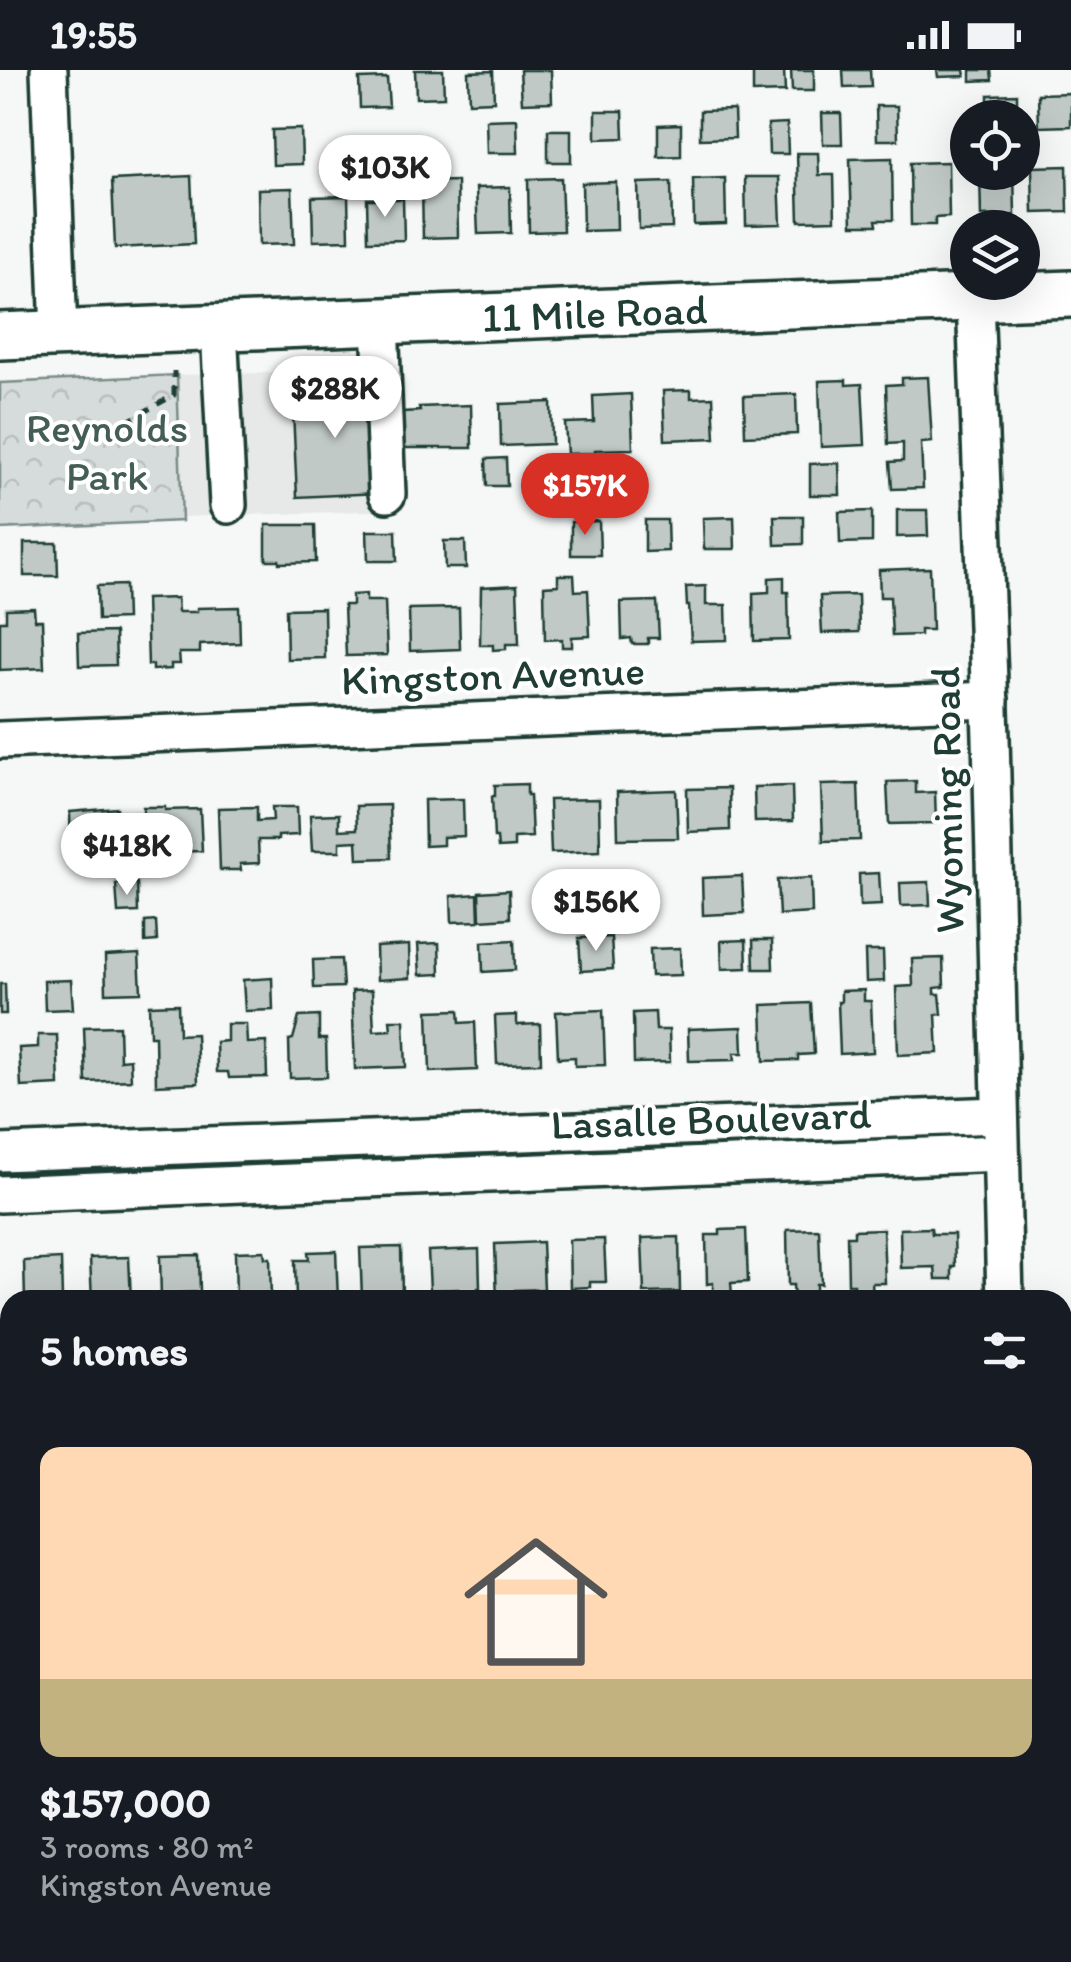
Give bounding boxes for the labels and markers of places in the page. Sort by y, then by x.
pin: $103K [315,135,455,220]
pin: $288K [265,356,405,441]
pin: $157K [515,453,655,538]
pin: $418K [57,813,197,898]
pin: $156K [526,869,666,954]

